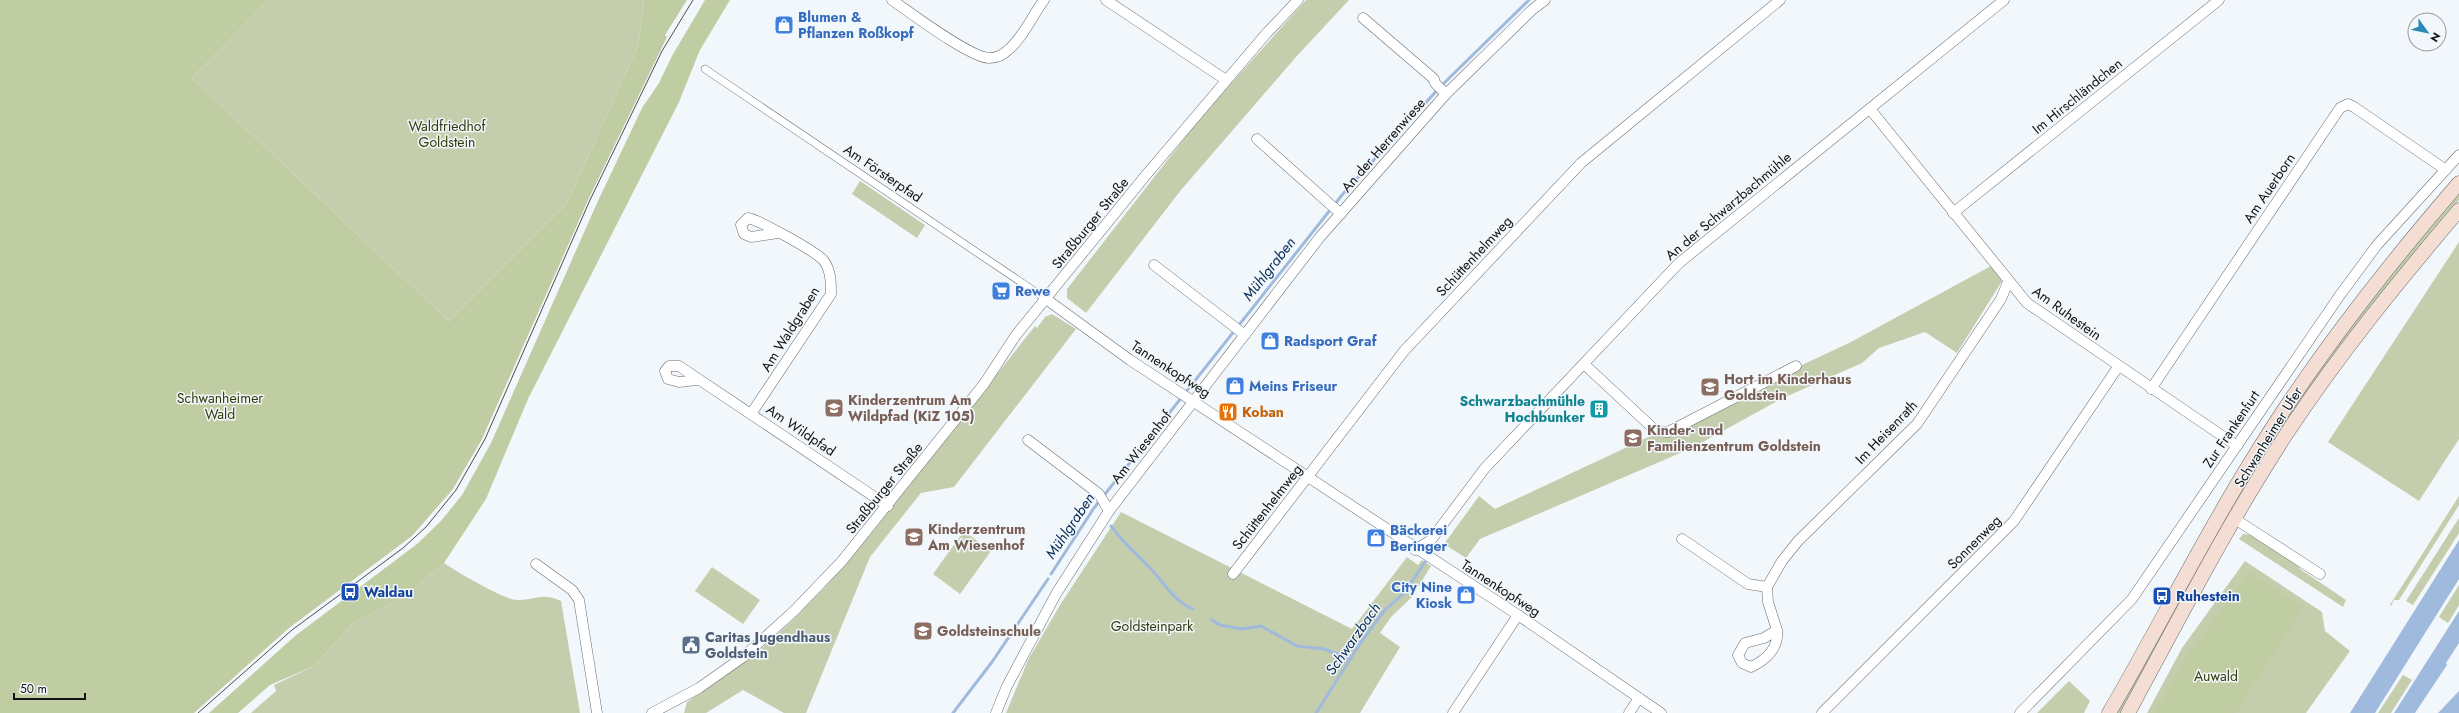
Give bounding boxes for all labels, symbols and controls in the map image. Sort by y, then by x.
place label: Blumen & Pflanzen Roßkopf [798,7,915,43]
north arrow [2407,12,2447,52]
shop icon: Blumen & Pflanzen Roßkopf [773,14,795,36]
text: N [2426,29,2444,45]
street label: Im Hirschländchen [2028,53,2126,139]
street label: An der Herrenwiese [1336,93,1430,197]
park label: Waldfriedhof Goldstein [408,116,487,152]
street label: Am Försterpfad [840,139,926,207]
street label: An der Schwarzbachmühle [1661,147,1795,265]
street label: Am Auerborn [2238,149,2300,227]
street label: Straßburger Straße [1047,173,1133,273]
street label: Schüttenhelmweg [1431,211,1517,301]
water label: Mühlgraben [1237,233,1301,305]
supermarket icon: Rewe [990,280,1012,302]
place label: Rewe [1015,281,1050,301]
street label: Am Ruhestein [2028,281,2106,345]
street label: Am Waldgraben [756,283,824,375]
shop icon: Radsport Graf [1259,330,1281,352]
place label: Radsport Graf [1284,331,1378,351]
street label: Tannenkopfweg [1127,336,1215,402]
place label: Hort im Kinderhaus Goldstein [1724,369,1852,405]
shop icon: Meins Friseur [1224,375,1246,397]
place label: Meins Friseur [1249,376,1338,396]
school or university icon: Hort im Kinderhaus Goldstein [1699,376,1721,398]
street label: Schwanheimer Ufer [2229,383,2307,491]
street label: Zur Frankenfurt [2198,386,2265,472]
park label: Schwanheimer Wald [177,388,263,424]
place label: Kinderzentrum Am Wildpfad (KiZ 105) [848,390,975,426]
place label: Schwarzbachmühle Hochbunker [1459,391,1585,427]
street label: Im Heisenrath [1850,396,1922,468]
school or university icon: Kinderzentrum Am Wildpfad (KiZ 105) [823,397,845,419]
building icon: Schwarzbachmühle Hochbunker [1588,398,1610,420]
street label: Am Wildpfad [762,399,840,461]
restaurant icon: Koban [1217,401,1239,423]
place label: Koban [1242,402,1284,422]
street label: Am Wiesenhof [1106,405,1177,488]
place label: Kinder- und Familienzentrum Goldstein [1647,420,1821,456]
school or university icon: Kinder- und Familienzentrum Goldstein [1622,427,1644,449]
street label: Straßburger Straße [841,438,927,538]
street label: Schüttenhelmweg [1227,460,1307,554]
water label: Mühlgraben [1040,489,1100,563]
street label: Sonnenweg [1943,511,2005,573]
place label: Kinderzentrum Am Wiesenhof [927,519,1025,555]
place label: Bäckerei Beringer [1390,520,1448,556]
school or university icon: Kinderzentrum Am Wiesenhof [903,526,925,548]
shop icon: Bäckerei Beringer [1365,527,1387,549]
street label: Tannenkopfweg [1457,555,1545,621]
place label: City Nine Kiosk [1391,577,1452,613]
bus stop icon: Waldau [339,581,361,603]
place label: Waldau [364,582,413,602]
shop icon: City Nine Kiosk [1455,584,1477,606]
bus stop icon: Ruhestein [2151,585,2173,607]
place label: Ruhestein [2176,586,2240,606]
water label: Schwarzbach [1320,598,1386,680]
park label: Goldsteinpark [1111,616,1194,636]
school or university icon: Goldsteinschule [912,620,934,642]
place label: Goldsteinschule [937,621,1041,641]
place label: Caritas Jugendhaus Goldstein [705,627,831,663]
public building icon: Caritas Jugendhaus Goldstein [680,634,702,656]
park label: Auwald [2194,666,2238,686]
scale bar [14,675,85,701]
text: 50 m [20,680,47,698]

